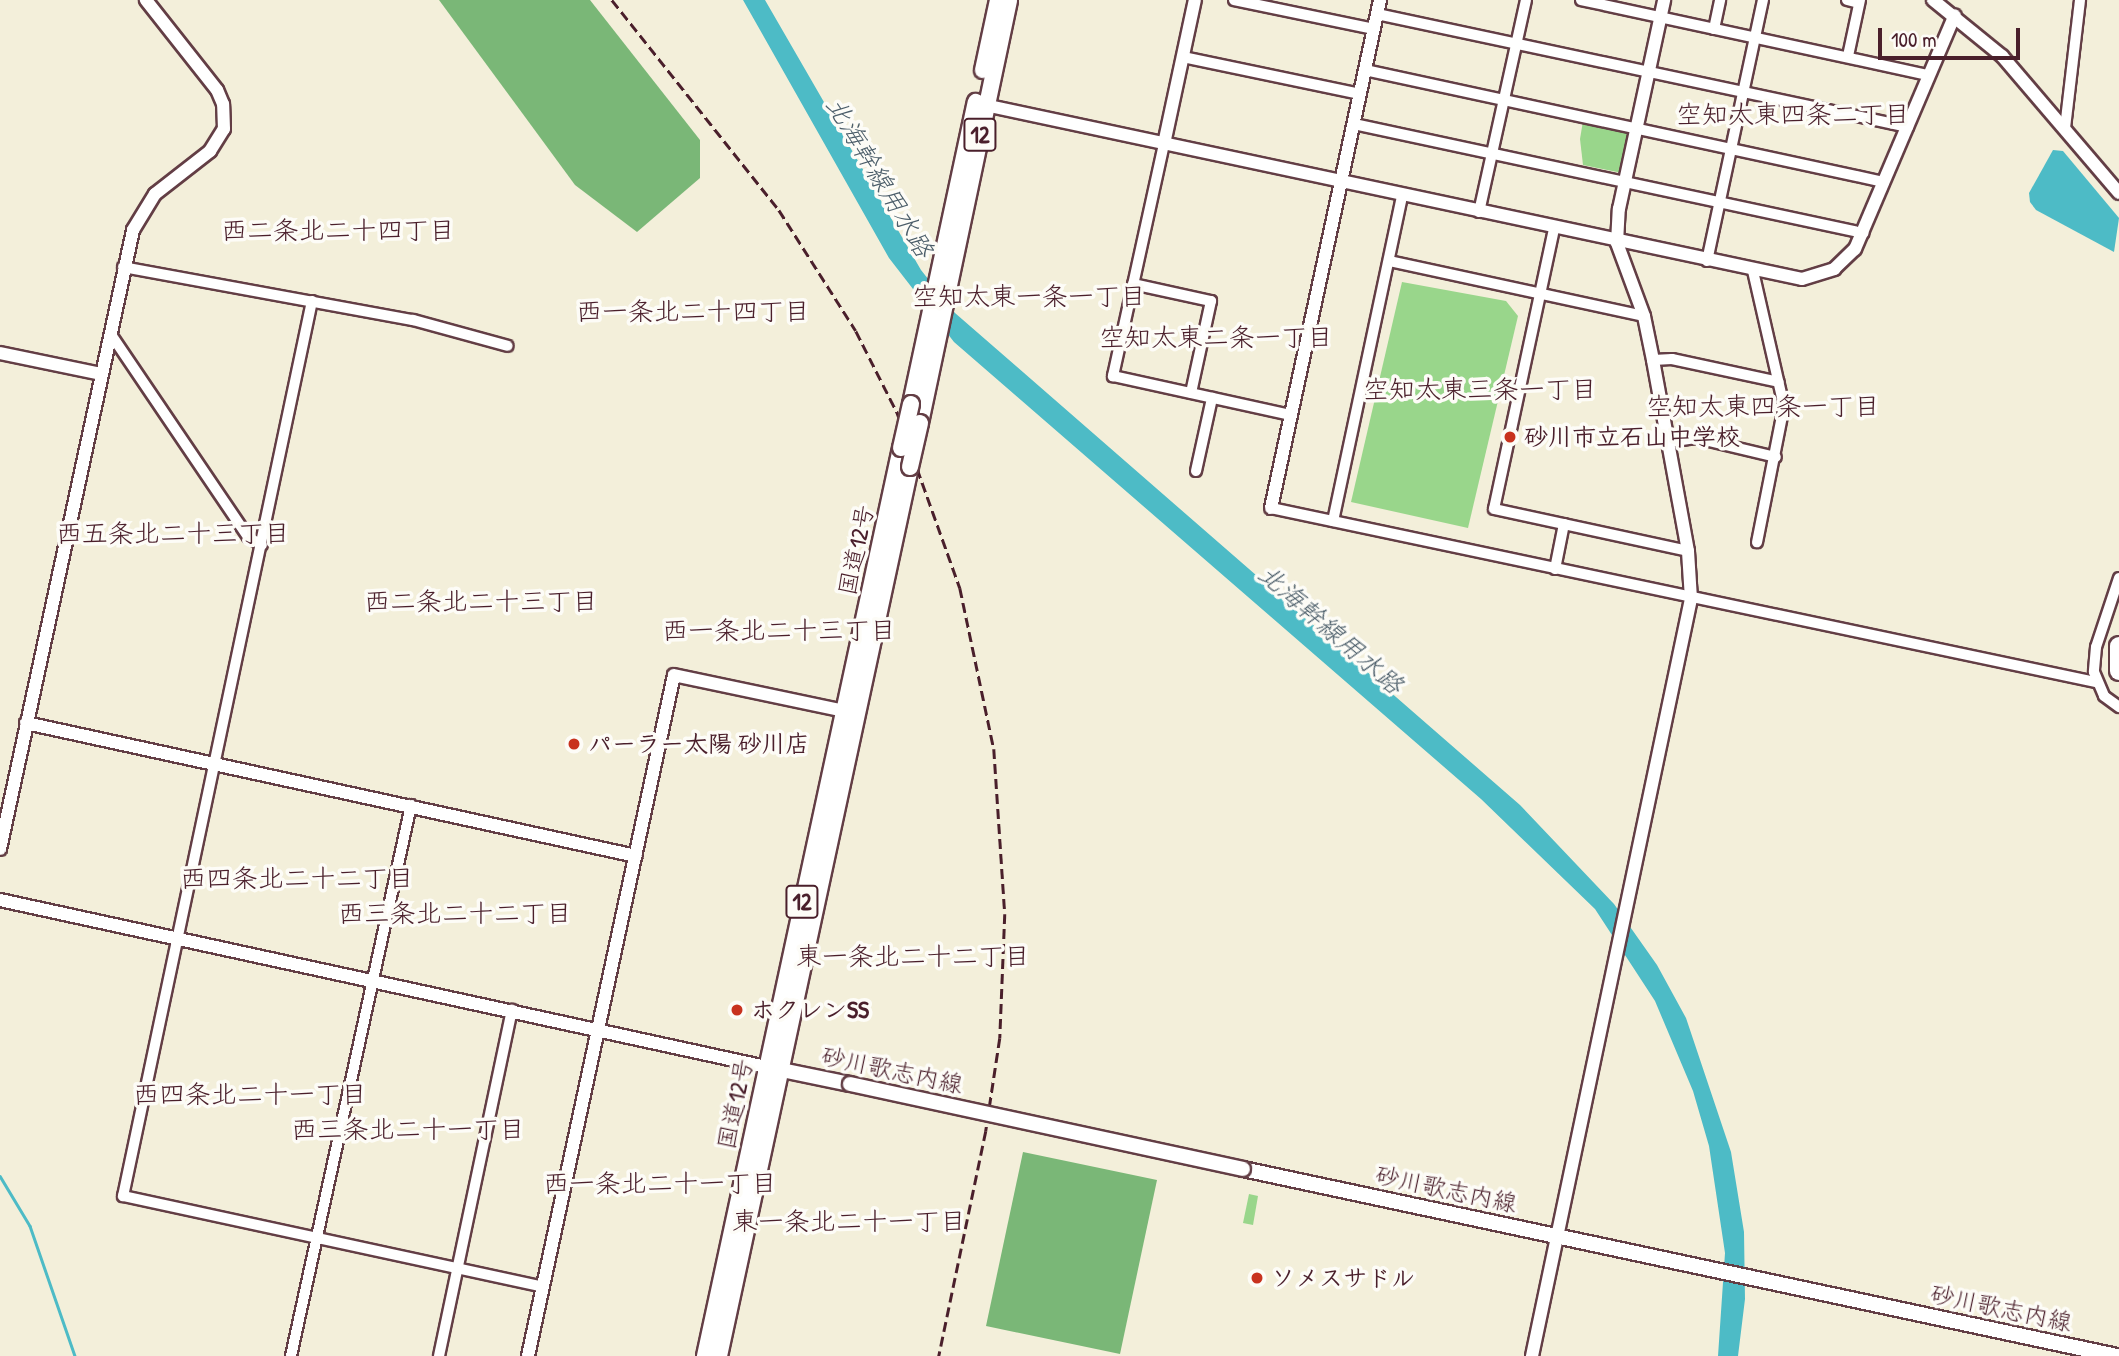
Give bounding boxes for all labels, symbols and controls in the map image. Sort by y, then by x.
scale bar [1881,14,2023,58]
text: 100 m [1891,25,1937,54]
water label: 北海幹線用水路 [820,91,940,263]
district label: 空知太東四条二丁目 [1676,98,1910,130]
road number: 12 [962,116,998,154]
district label: 西二条北二十四丁目 [221,214,455,246]
district label: 空知太東一条一丁目 [912,280,1146,312]
district label: 西一条北二十四丁目 [576,295,810,327]
district label: 空知太東二条一丁目 [1099,321,1333,353]
district label: 空知太東三条一丁目 [1363,373,1597,405]
district label: 空知太東四条一丁目 [1646,390,1880,422]
place label: 砂川市立石山中学校 [1524,423,1740,451]
marker: 砂川市立石山中学校 [1502,429,1518,445]
street label: 国道12号 [832,502,880,598]
district label: 西五条北二十三丁目 [56,517,290,549]
water label: 北海幹線用水路 [1252,558,1410,700]
district label: 西二条北二十三丁目 [364,585,598,617]
district label: 西一条北二十三丁目 [662,614,896,646]
place label: パーラー太陽 砂川店 [588,730,810,758]
marker: パーラー太陽 砂川店 [566,736,582,752]
district label: 西四条北二十二丁目 [180,862,414,894]
road number: 12 [784,882,820,922]
district label: 西三条北二十二丁目 [338,897,572,929]
district label: 東一条北二十二丁目 [796,940,1030,972]
place label: ホクレンSS [751,996,869,1024]
marker: ホクレンSS [729,1002,745,1018]
street label: 砂川歌志内線 [819,1041,965,1099]
street label: 国道12号 [711,1056,759,1152]
district label: 西四条北二十一丁目 [133,1078,367,1110]
district label: 西三条北二十一丁目 [291,1113,525,1145]
street label: 砂川歌志内線 [1373,1160,1519,1218]
district label: 西一条北二十一丁目 [543,1167,777,1199]
district label: 東一条北二十一丁目 [732,1205,966,1237]
place label: ソメスサドル [1271,1264,1415,1292]
marker: ソメスサドル [1249,1270,1265,1286]
street label: 砂川歌志内線 [1928,1279,2074,1337]

